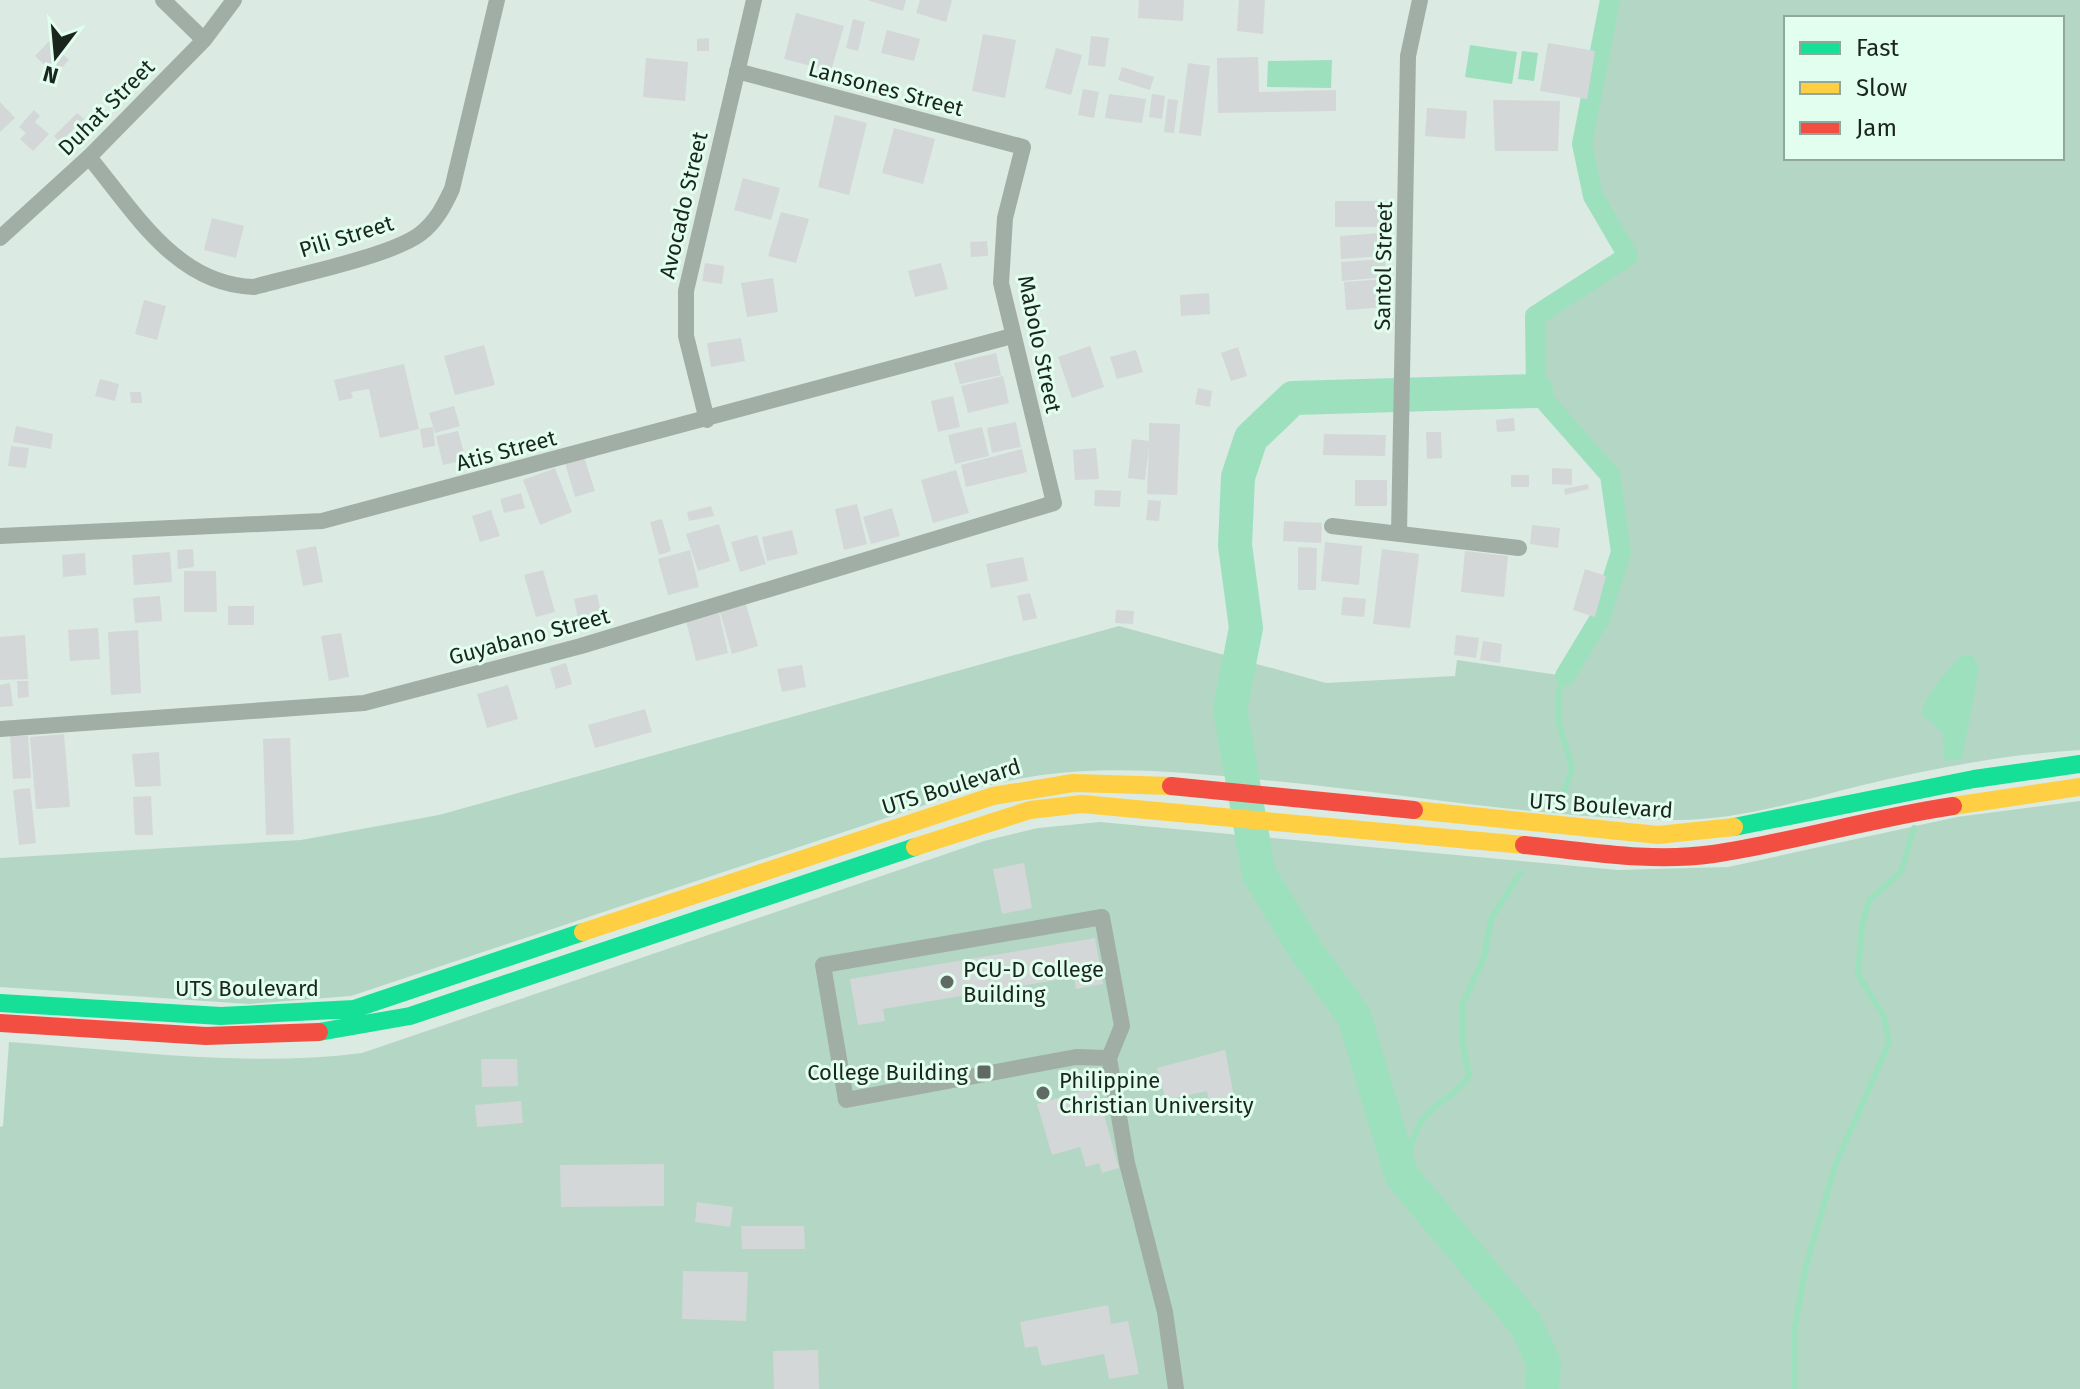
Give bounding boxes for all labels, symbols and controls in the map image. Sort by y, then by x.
north arrow [16,16,96,96]
legend [1784,16,2064,160]
text: Fast [1856,34,1899,62]
street label: Duhat Street [53,53,160,161]
street label: Lansones Street [805,55,966,122]
text: N [40,60,61,90]
text: Slow [1856,74,1907,102]
text: Jam [1856,114,1897,142]
street label: Avocado Street [653,129,714,281]
street label: Santol Street [1369,201,1398,331]
street label: Pili Street [296,209,397,264]
street label: Mabolo Street [1012,273,1067,415]
street label: Atis Street [453,424,559,477]
street label: Guyabano Street [446,602,612,671]
street label: UTS Boulevard [878,753,1024,820]
street label: UTS Boulevard [1528,787,1674,824]
place label: PCU-D College Building [963,956,1104,1008]
marker: PCU-D College Building [938,973,956,991]
street label: UTS Boulevard [175,975,319,1002]
place label: College Building [807,1059,969,1086]
marker: College Building [975,1063,993,1081]
place label: Philippine Christian University [1059,1067,1254,1119]
marker: Philippine Christian University [1034,1084,1052,1102]

